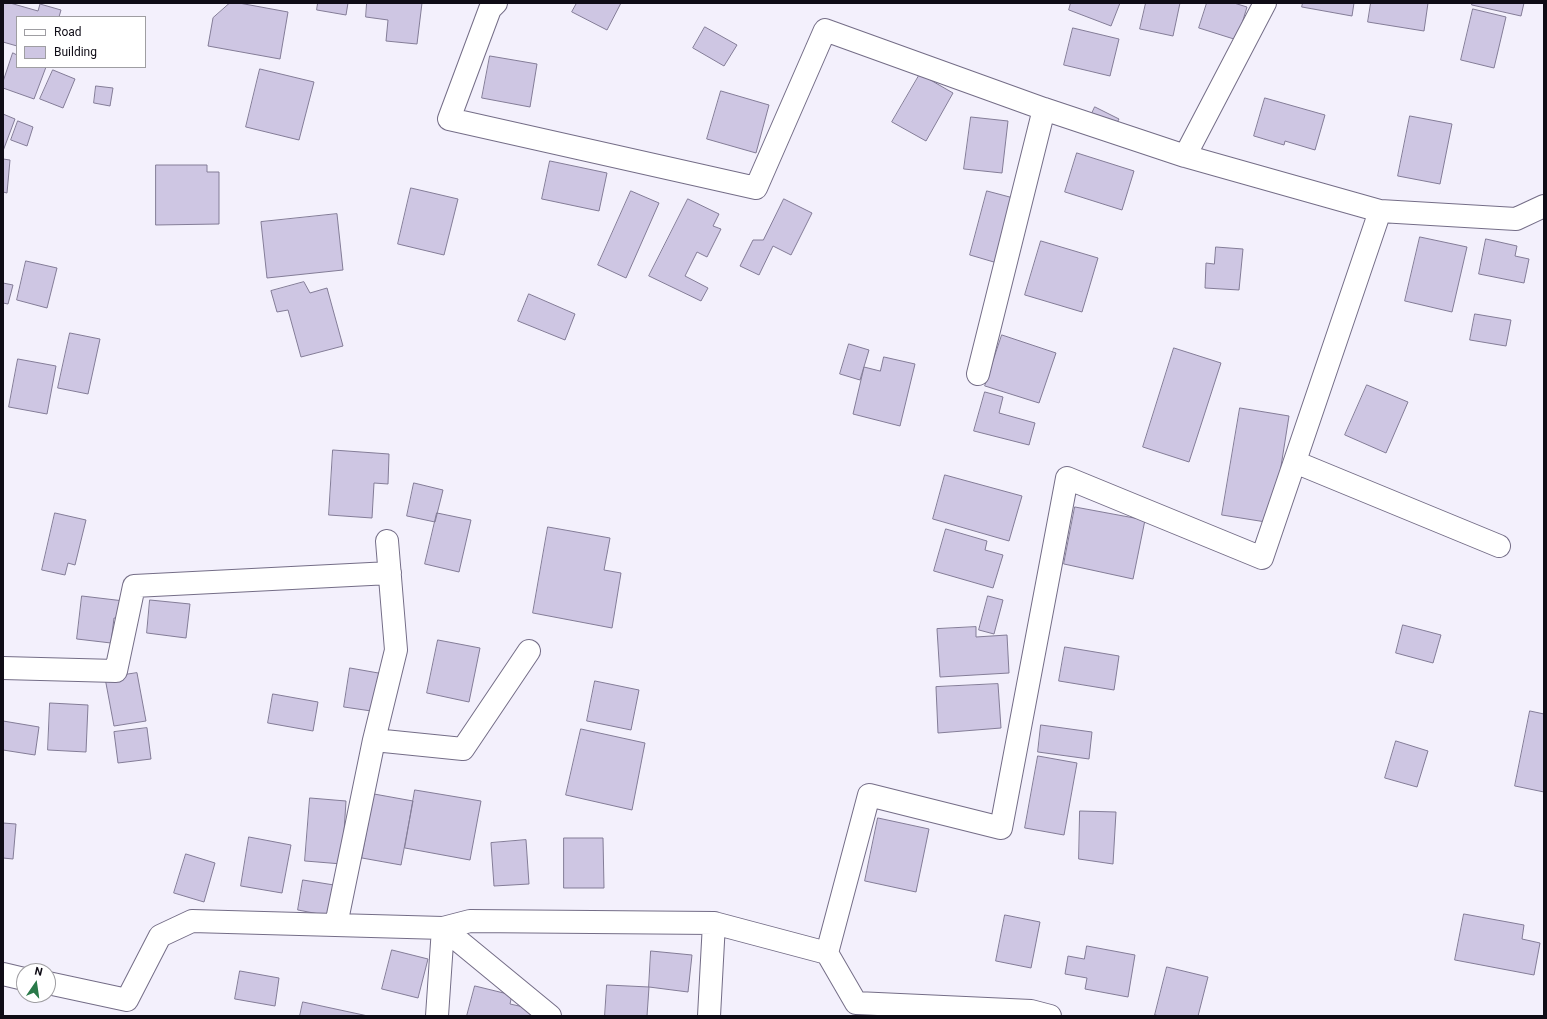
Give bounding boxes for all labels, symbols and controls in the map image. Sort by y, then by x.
legend [16,16,146,68]
text: Road [54,25,82,39]
text: Building [54,45,97,59]
north arrow [16,963,56,1003]
text: N [33,965,44,979]

